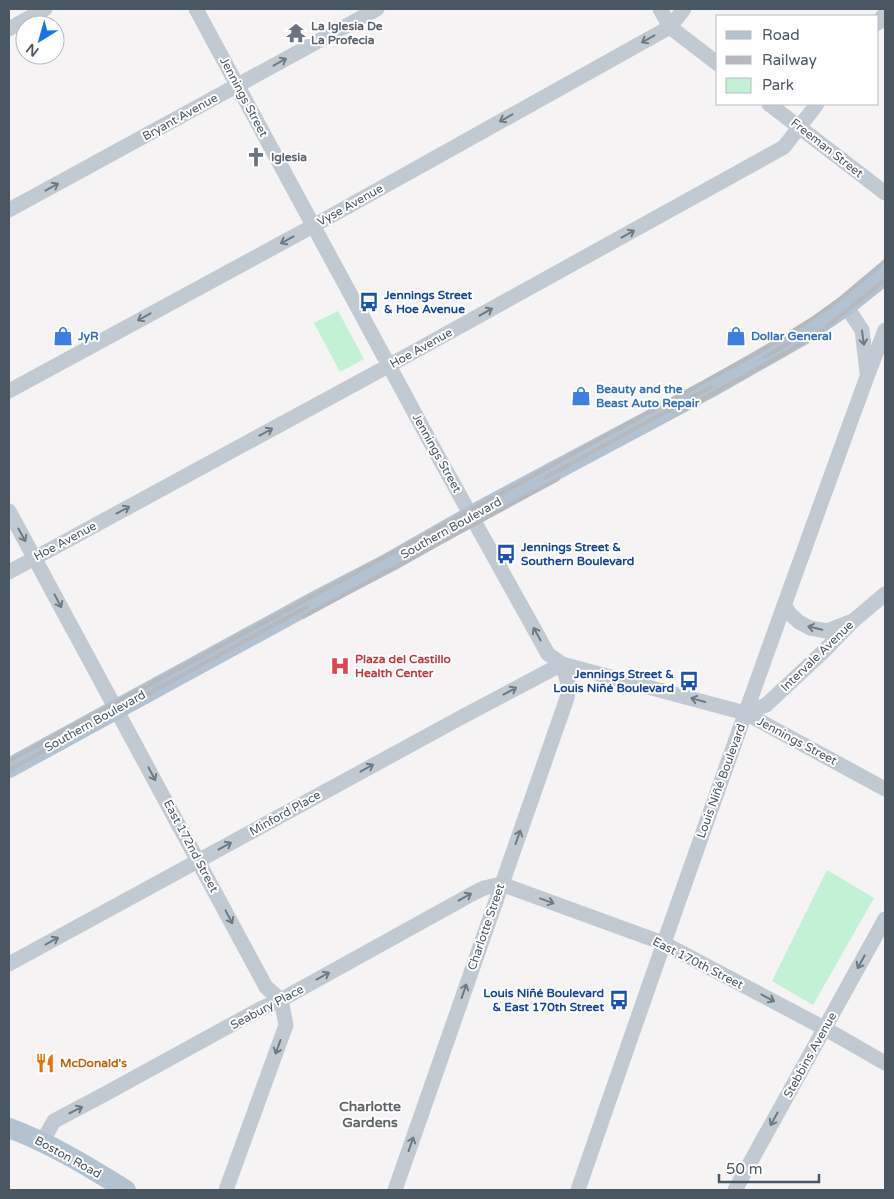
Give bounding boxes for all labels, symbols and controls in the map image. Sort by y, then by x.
north arrow [15,15,65,65]
legend [716,15,879,105]
place label: La Iglesia De La Profecia [311,19,383,47]
temple icon: La Iglesia De La Profecia [285,22,307,44]
text: Road [762,26,800,44]
one-way arrow [641,35,655,45]
text: N [23,40,42,60]
text: Railway [762,51,817,69]
street label: Jennings Street [217,55,271,140]
one-way arrow [272,57,287,66]
text: Park [762,76,794,94]
street label: Bryant Avenue [140,90,220,143]
one-way arrow [499,114,513,124]
street label: Freeman Street [788,116,866,181]
church icon: Iglesia [245,146,267,168]
place label: Iglesia [271,150,307,165]
street label: Vyse Avenue [315,181,386,229]
one-way arrow [44,182,59,192]
one-way arrow [620,228,635,238]
one-way arrow [280,235,295,245]
place label: Jennings Street & Hoe Avenue [383,288,472,316]
bus stop icon: Jennings Street & Hoe Avenue [358,291,380,313]
one-way arrow [478,307,493,317]
one-way arrow [138,313,152,323]
shop icon: JyR [52,325,74,347]
street label: Hoe Avenue [387,325,455,371]
shop icon: Dollar General [725,325,747,347]
place label: JyR [77,329,99,344]
place label: Dollar General [751,329,832,343]
one-way arrow [858,329,868,345]
place label: Beauty and the Beast Auto Repair [596,382,700,411]
shop icon: Beauty and the Beast Auto Repair [570,385,592,407]
street label: Jennings Street [410,411,465,495]
one-way arrow [259,427,274,437]
street label: Southern Boulevard [398,494,504,562]
one-way arrow [116,504,130,514]
street label: Hoe Avenue [31,519,99,563]
one-way arrow [17,527,27,541]
place label: Jennings Street & Southern Boulevard [520,540,634,568]
bus stop icon: Jennings Street & Southern Boulevard [495,543,517,565]
one-way arrow [53,593,63,608]
street label: Intervale Avenue [778,618,856,694]
one-way arrow [808,623,824,632]
one-way arrow [532,627,542,642]
place label: Plaza del Castillo Health Center [355,652,451,680]
hospital icon: Plaza del Castillo Health Center [329,655,351,677]
place label: Jennings Street & Louis Niñé Boulevard [553,667,674,695]
bus stop icon: Jennings Street & Louis Niñé Boulevard [678,670,700,692]
one-way arrow [503,686,518,696]
street label: Southern Boulevard [42,687,148,755]
one-way arrow [690,695,706,704]
street label: Jennings Street [755,714,840,768]
street label: Louis Niñé Boulevard [694,722,748,840]
one-way arrow [360,763,375,773]
one-way arrow [147,766,157,781]
street label: Minford Place [247,788,323,838]
street label: East 172nd Street [161,797,221,895]
one-way arrow [514,830,523,845]
one-way arrow [217,841,232,851]
street label: Charlotte Street [465,882,507,972]
one-way arrow [458,892,472,902]
one-way arrow [539,897,555,906]
one-way arrow [224,909,234,924]
street label: East 170th Street [650,934,746,992]
one-way arrow [44,936,59,946]
one-way arrow [856,954,866,968]
one-way arrow [315,971,330,980]
street label: Seabury Place [228,982,306,1032]
one-way arrow [460,983,470,999]
place label: Louis Niñé Boulevard & East 170th Street [483,986,604,1014]
bus stop icon: Louis Niñé Boulevard & East 170th Street [608,989,630,1011]
one-way arrow [760,994,775,1003]
street label: Stebbins Avenue [781,1010,839,1100]
one-way arrow [273,1039,282,1055]
restaurant icon: McDonald's [34,1052,56,1074]
place label: McDonald's [60,1056,127,1070]
district label: Charlotte Gardens [339,1098,401,1131]
one-way arrow [68,1105,83,1115]
one-way arrow [769,1112,779,1126]
street label: Boston Road [32,1133,104,1181]
one-way arrow [407,1137,416,1152]
scale bar [719,1152,819,1184]
text: 50 m [726,1160,763,1178]

